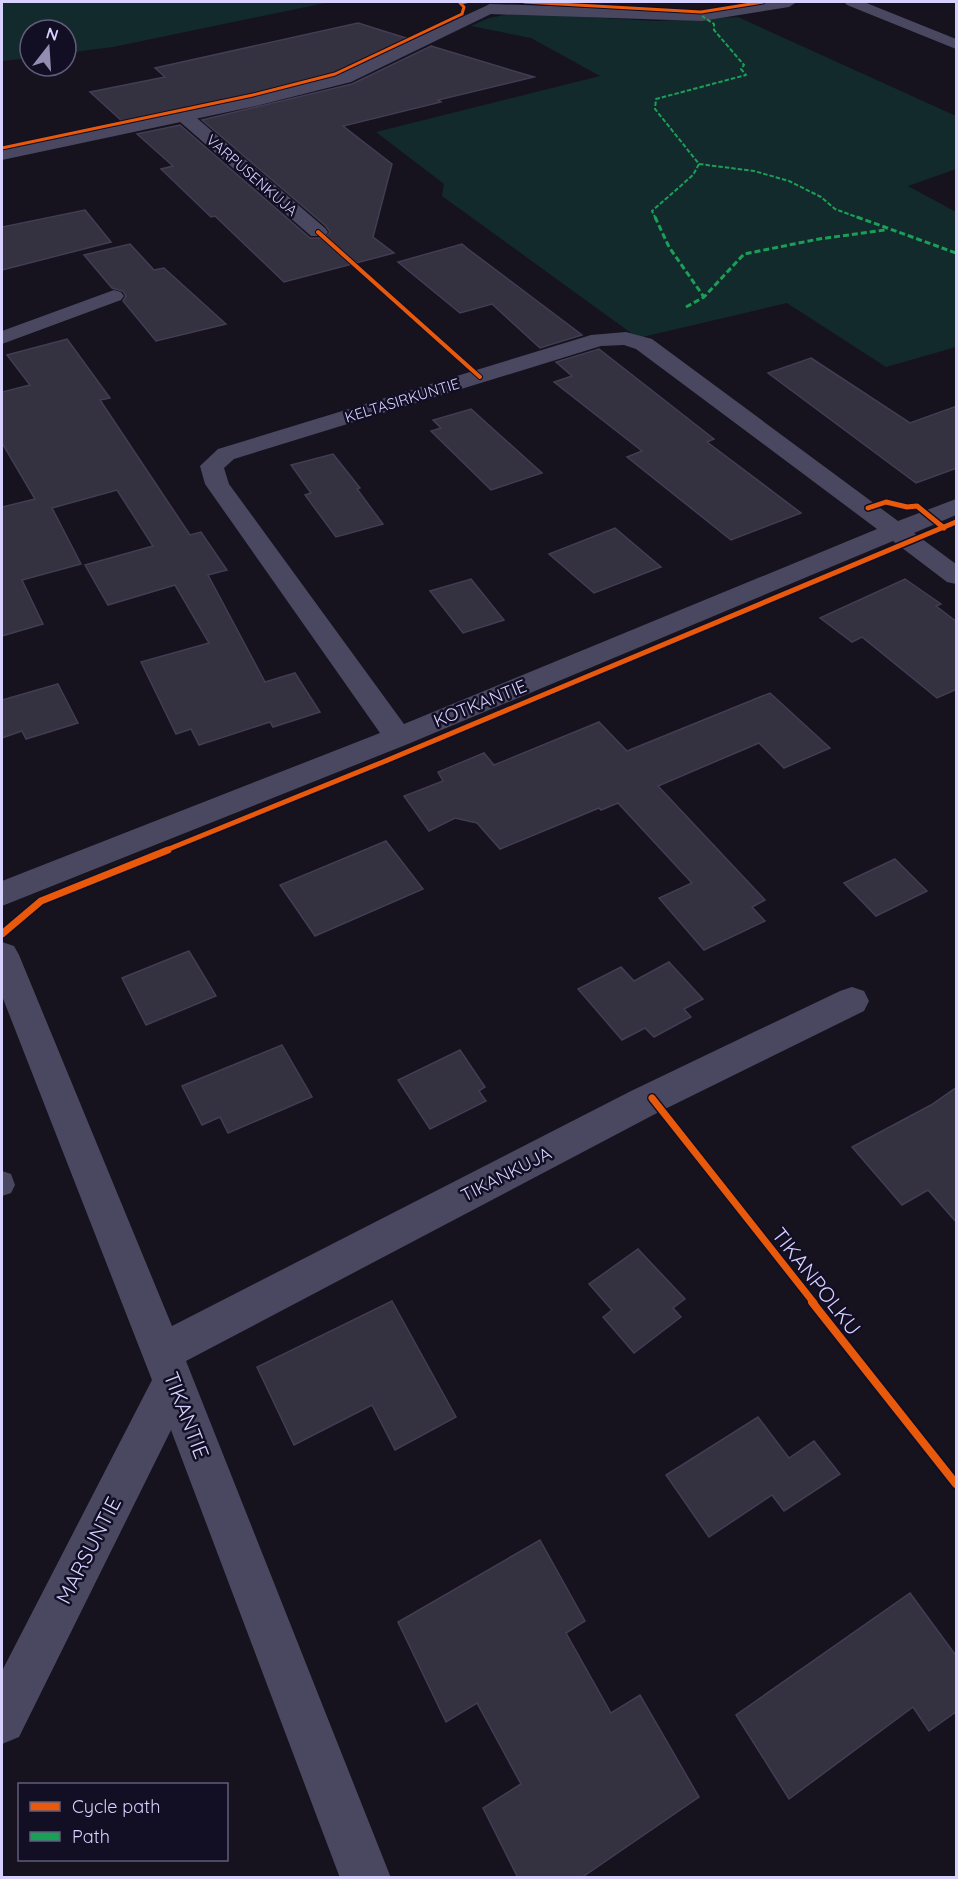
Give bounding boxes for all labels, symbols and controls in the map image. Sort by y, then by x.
north arrow [18,18,78,78]
text: N [44,22,61,45]
street label: VARPUSENKUJA [202,130,302,220]
street label: KELTASIRKUNTIE [342,374,462,426]
street label: KOTKANTIE [430,674,530,732]
street label: TIKANKUJA [457,1141,555,1207]
street label: TIKANPOLKU [767,1222,867,1340]
street label: TIKANTIE [159,1368,215,1462]
street label: MARSUNTIE [50,1492,126,1608]
legend [18,1783,228,1861]
text: Cycle path [72,1795,160,1818]
text: Path [72,1825,110,1848]

